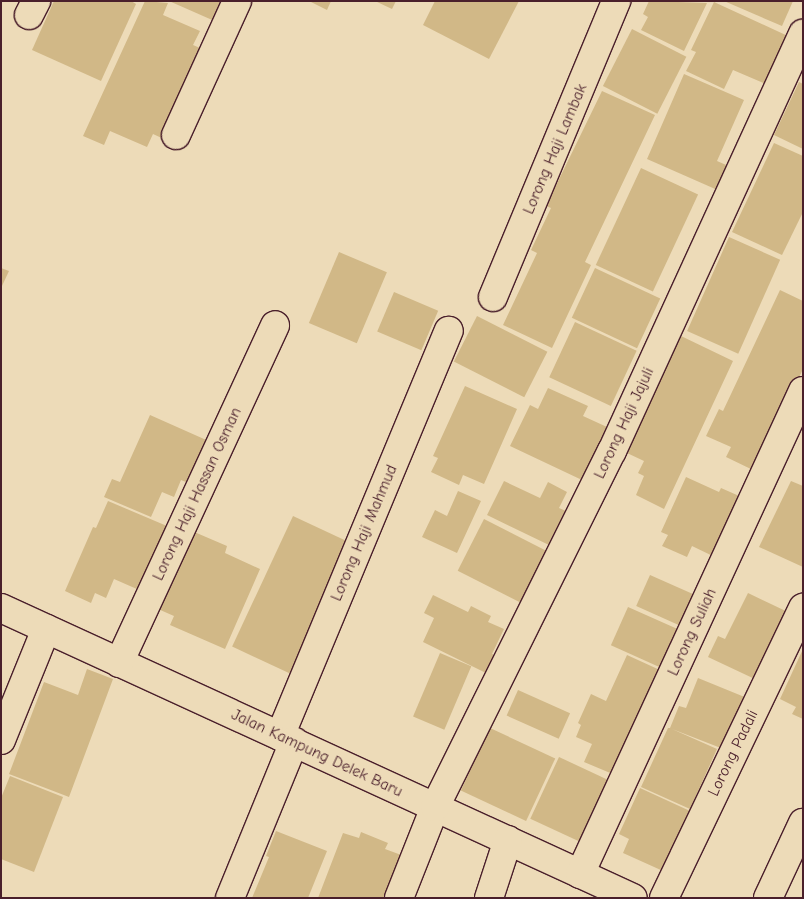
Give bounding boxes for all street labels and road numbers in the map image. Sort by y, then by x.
street label: Lorong Haji Lambak [519,81,591,217]
street label: Lorong Haji Jajuli [590,364,658,482]
street label: Lorong Haji Hassan Osman [148,404,246,584]
street label: Lorong Haji Mahmud [327,462,401,604]
street label: Lorong Suliah [663,585,721,679]
street label: Jalan Kampung Delek Baru [228,705,406,801]
street label: Lorong Padali [704,707,762,799]

